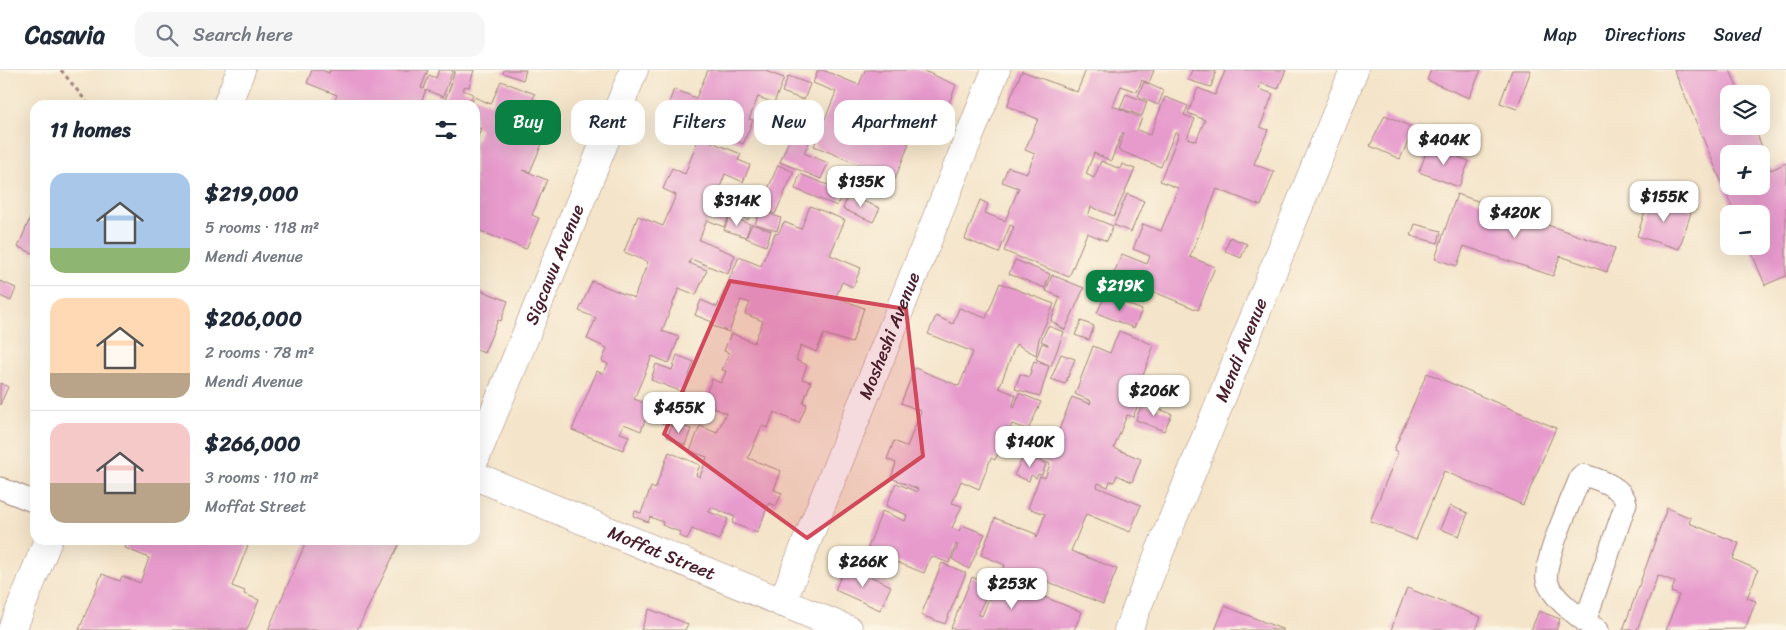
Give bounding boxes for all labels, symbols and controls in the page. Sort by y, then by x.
search box [135,12,485,57]
text: Casavia [25,14,105,56]
text: Search here [193,18,293,51]
text: Map [1544,19,1577,51]
text: Directions [1605,19,1686,51]
text: Saved [1714,19,1761,51]
icon: search [153,21,181,49]
map controls [1720,85,1770,255]
button: layers [1720,85,1770,135]
chip: Buy [495,100,561,145]
chip: Rent [571,100,645,145]
chip: Filters [655,100,744,145]
chip: New [754,100,824,145]
chip: Apartment [834,100,955,145]
text: 11 homes [50,111,131,149]
icon: filters [432,116,460,144]
pin: $404K [1409,124,1479,166]
text: $404K [1419,125,1469,154]
button: + [1720,145,1770,195]
pin: $135K [826,166,896,208]
text: $135K [838,167,884,196]
text: $219,000 [205,175,299,213]
pin: $155K [1629,180,1699,223]
text: $155K [1641,182,1687,211]
pin: $314K [702,184,772,227]
text: $314K [714,186,760,215]
icon: home [90,193,150,253]
pin: $420K [1480,196,1550,239]
text: $420K [1490,198,1540,227]
street label: Sigcawu Avenue [515,199,594,330]
button: − [1720,205,1770,255]
text: 5 rooms · 118 m² [205,213,319,242]
text: Mendi Avenue [205,242,303,271]
street label: Mosheshi Avenue [849,267,929,404]
pin: $219K [1085,270,1155,312]
text: $219K [1097,271,1143,300]
street label: Mendi Avenue [1206,293,1277,407]
text: $206,000 [205,300,302,338]
icon: home [90,318,150,378]
text: 2 rooms · 78 m² [205,338,314,367]
text: Mendi Avenue [205,367,303,396]
pin: $206K [1119,374,1189,417]
text: $206K [1130,376,1178,405]
pin: $455K [644,392,714,434]
text: $455K [654,393,704,422]
text: $266,000 [205,425,301,463]
pin: $140K [995,426,1065,468]
text: $140K [1006,427,1054,456]
icon: home [90,443,150,503]
text: 3 rooms · 110 m² [205,463,319,492]
text: Moffat Street [205,492,306,521]
street label: Moffat Street [603,516,721,589]
pin: $266K [828,546,898,588]
text: $266K [839,547,887,576]
pin: $253K [977,568,1047,610]
text: $253K [988,569,1036,598]

